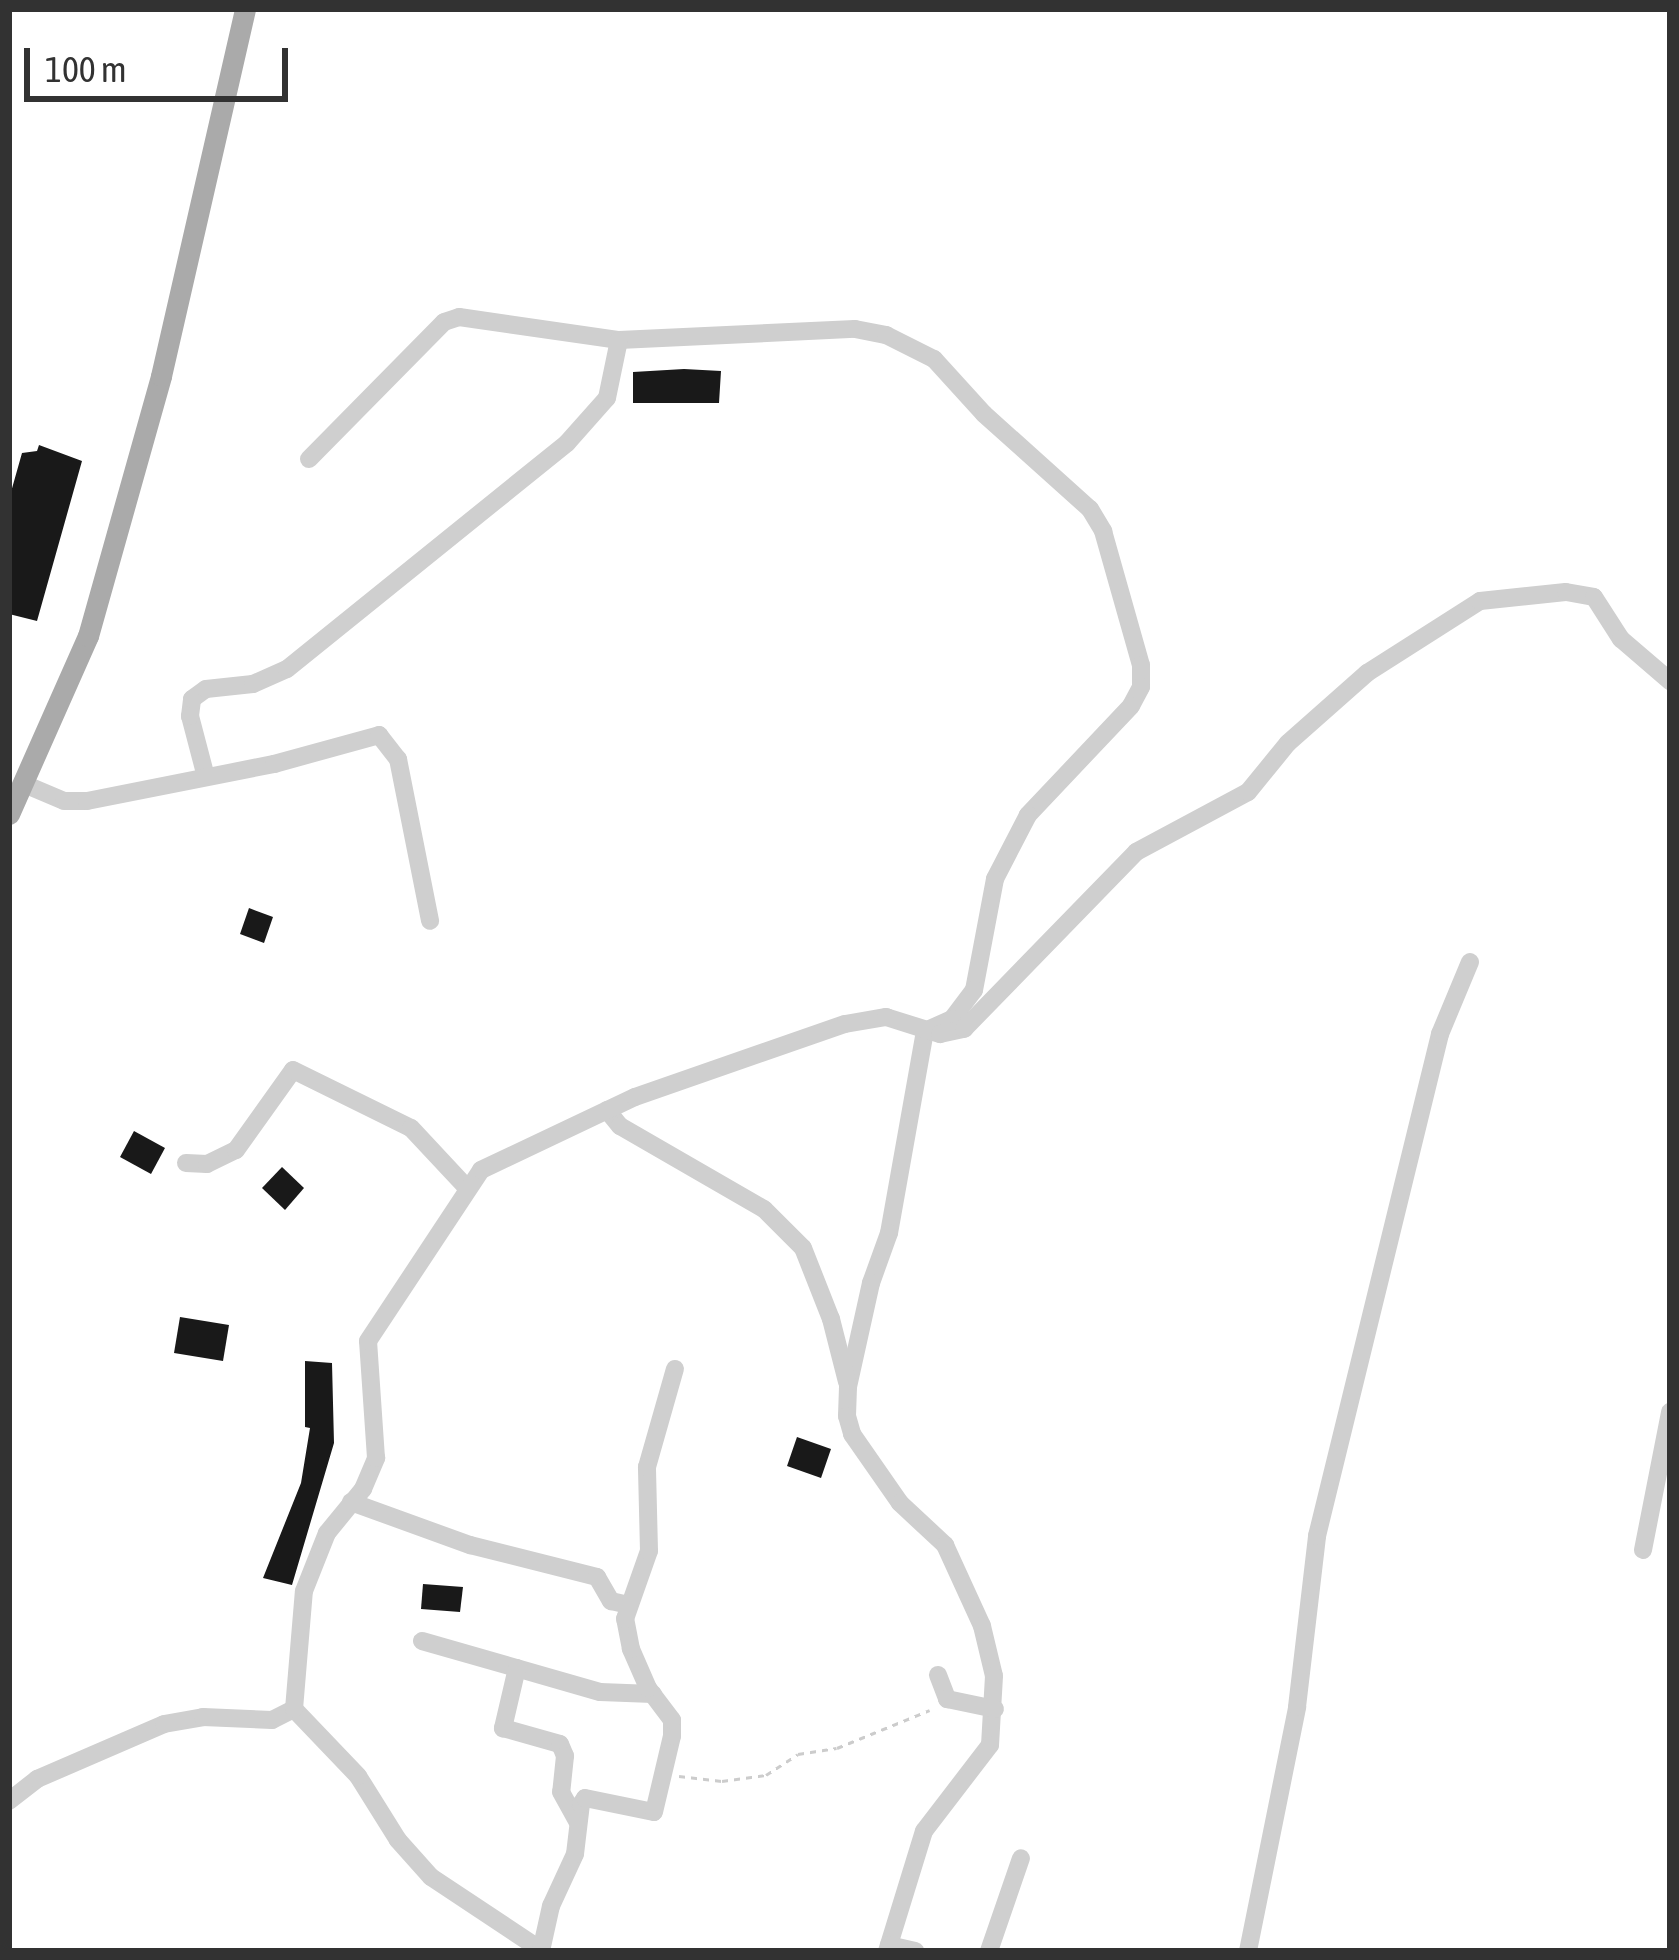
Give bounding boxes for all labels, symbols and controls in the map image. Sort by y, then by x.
scale bar [30,24,294,98]
text: 100 m [45,48,127,90]

